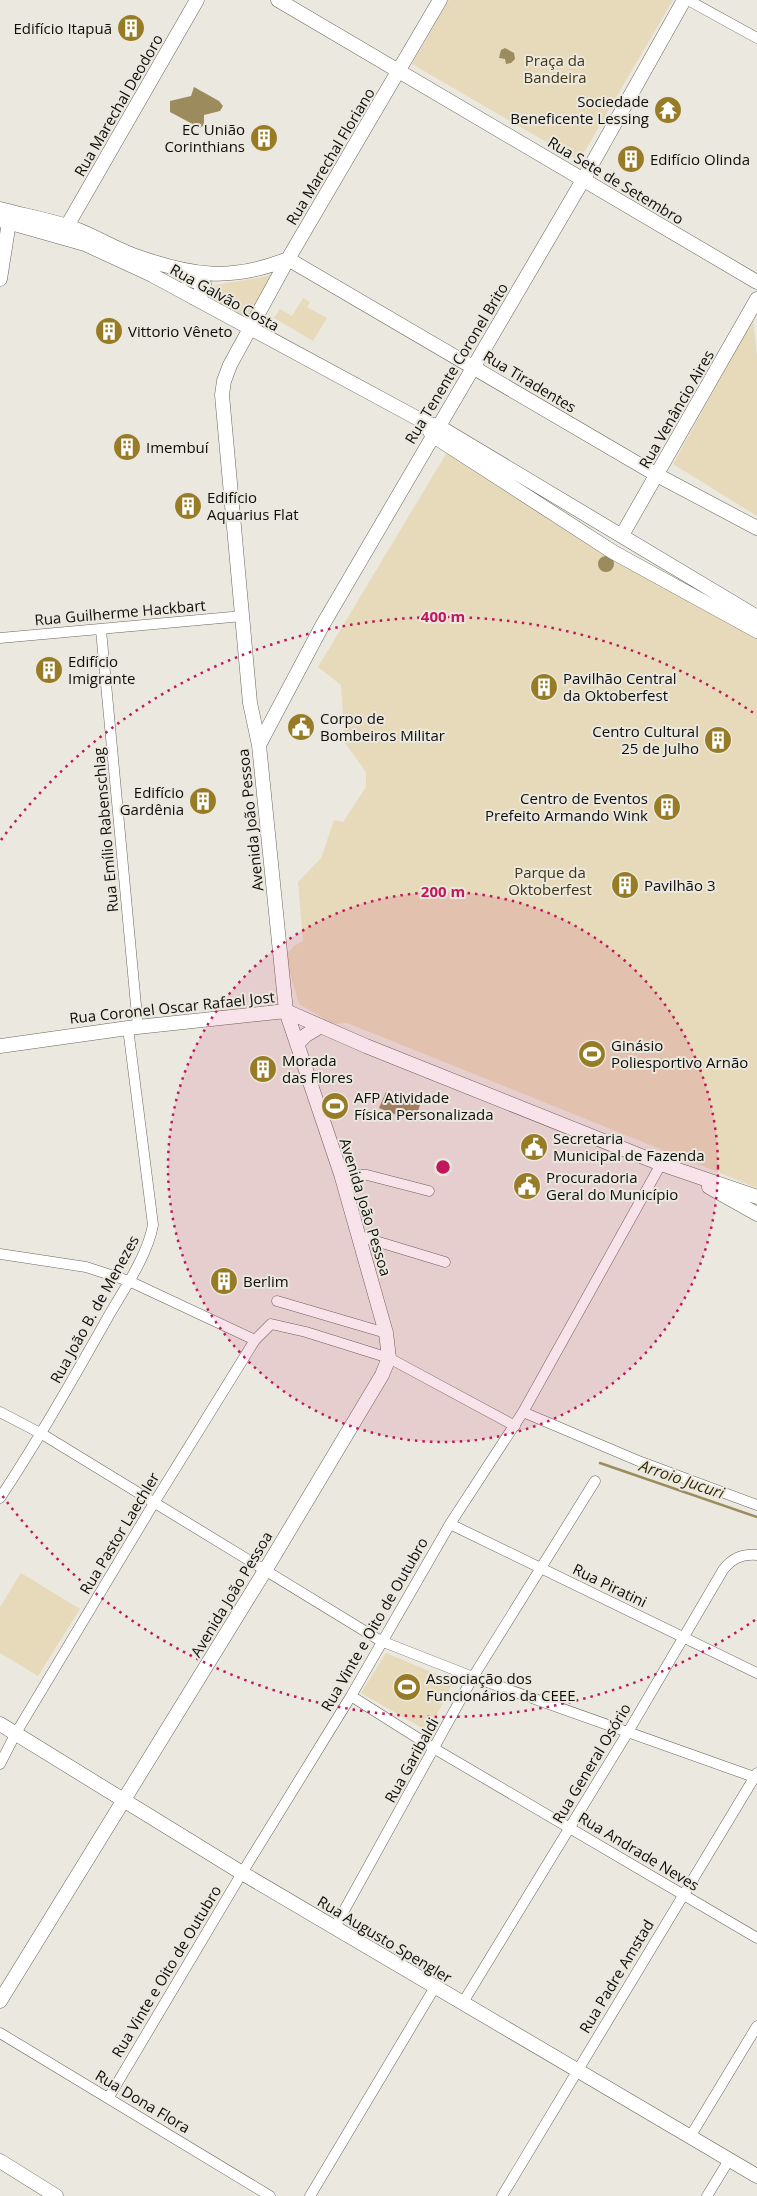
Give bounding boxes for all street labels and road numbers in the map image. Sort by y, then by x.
street label: Rua Marechal Deodoro [69,30,167,180]
street label: Rua Marechal Floriano [281,84,379,228]
street label: Rua Sete de Setembro [544,131,688,229]
street label: Rua Galvão Costa [167,259,283,335]
street label: Rua Tenente Coronel Brito [400,279,512,447]
street label: Rua Tiradentes [480,345,580,417]
street label: Rua Venâncio Aires [634,346,718,472]
street label: Rua Guilherme Hackbart [34,595,206,629]
street label: Rua Emílio Rabenschlag [88,747,122,913]
street label: Avenida João Pessoa [233,748,267,892]
street label: Rua Coronel Oscar Rafael Jost [68,986,276,1028]
street label: Avenida João Pessoa [336,1136,396,1278]
street label: Rua João B. de Menezes [45,1231,143,1387]
street label: Rua Pastor Laechler [75,1468,163,1598]
street label: Avenida João Pessoa [186,1527,276,1661]
street label: Rua Vinte e Oito de Outubro [316,1533,432,1715]
street label: Rua Piratini [570,1558,650,1612]
street label: Rua General Osório [547,1699,635,1827]
street label: Rua Garibaldi [379,1714,443,1806]
street label: Rua Andrade Neves [575,1807,703,1895]
street label: Rua Vinte e Oito de Outubro [107,1881,225,2061]
street label: Rua Augusto Spengler [314,1891,456,1987]
street label: Rua Padre Amstad [574,1916,658,2036]
street label: Rua Dona Flora [92,2065,194,2137]

